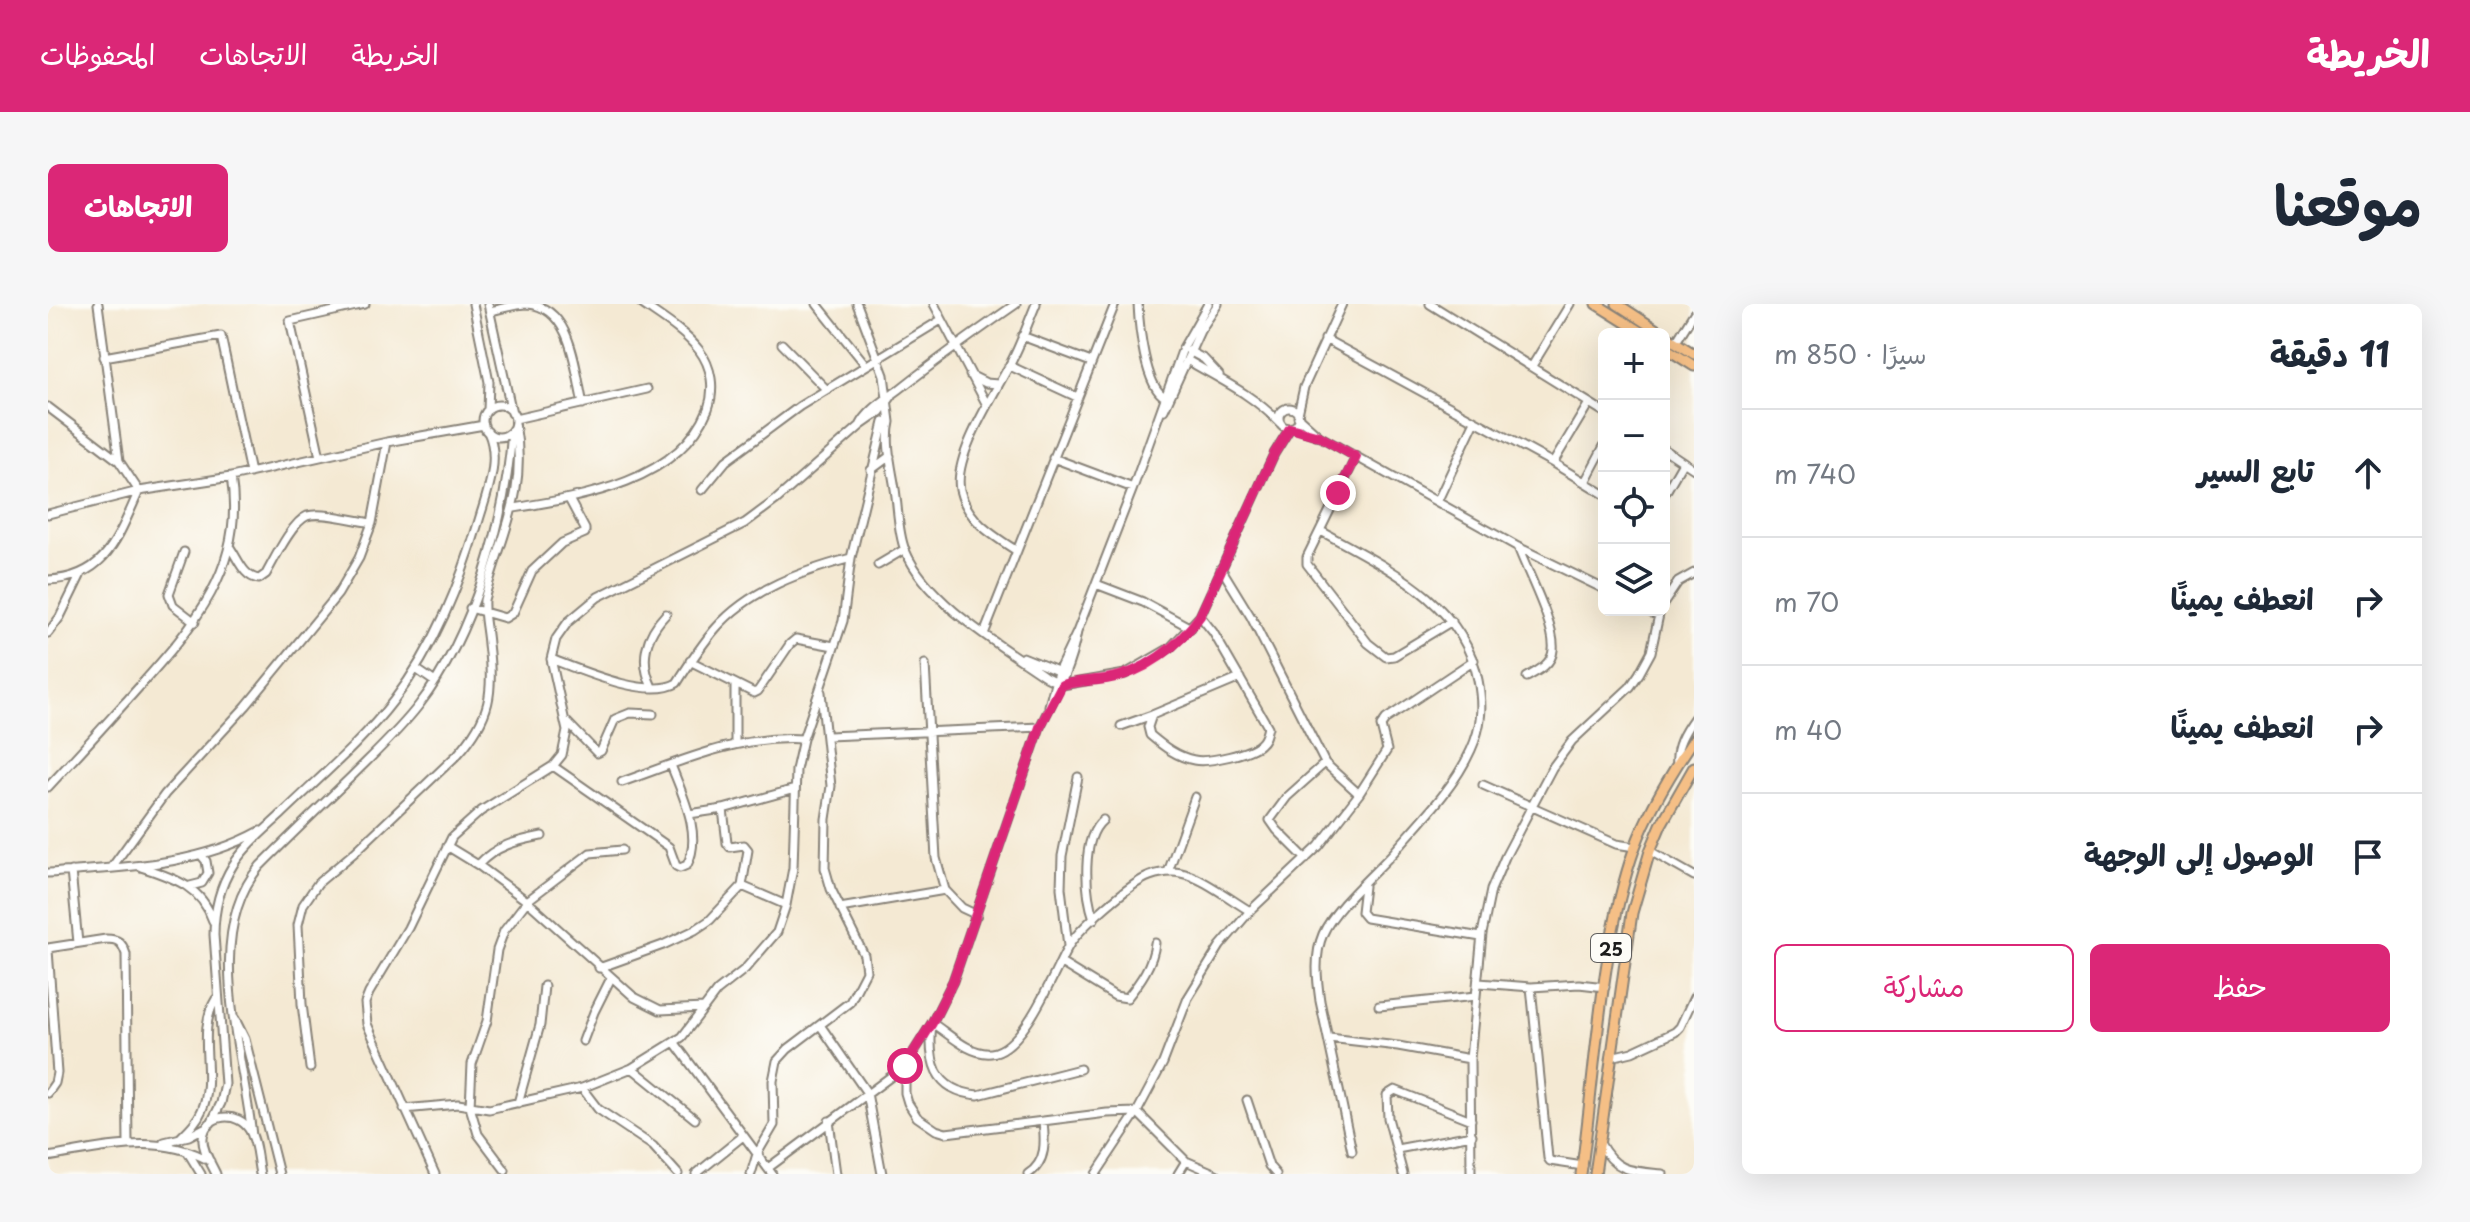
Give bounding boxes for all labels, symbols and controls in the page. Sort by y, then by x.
text: الخريطة [2306,24,2430,81]
text: المحفوظات [40,32,155,75]
text: الاتجاهات [199,32,307,75]
text: الخريطة [351,32,439,75]
text: موقعنا [2274,160,2422,245]
button: الاتجاهات [48,164,228,252]
text: 11 دقيقة [2270,327,2390,379]
map controls [1598,328,1670,616]
button: + [1598,328,1670,400]
text: سيرًا · 850 m [1774,334,1927,373]
button: − [1598,400,1670,472]
text: تابع السير [2197,447,2314,492]
icon: ahead [2346,451,2390,495]
text: 740 m [1774,454,1856,493]
button: locate [1598,472,1670,544]
route end [1320,475,1356,511]
button: layers [1598,544,1670,616]
text: انعطف يمينًا [2170,575,2314,620]
icon: right [2346,579,2390,623]
text: 70 m [1774,582,1839,621]
text: انعطف يمينًا [2170,703,2314,748]
icon: right [2346,707,2390,751]
text: 40 m [1774,710,1842,749]
text: الوصول إلى الوجهة [2084,831,2314,876]
icon: arrive [2346,835,2390,879]
road number: 25 [1591,934,1631,962]
button: مشاركة [1774,944,2074,1032]
button: حفظ [2090,944,2390,1032]
route start [887,1048,923,1084]

